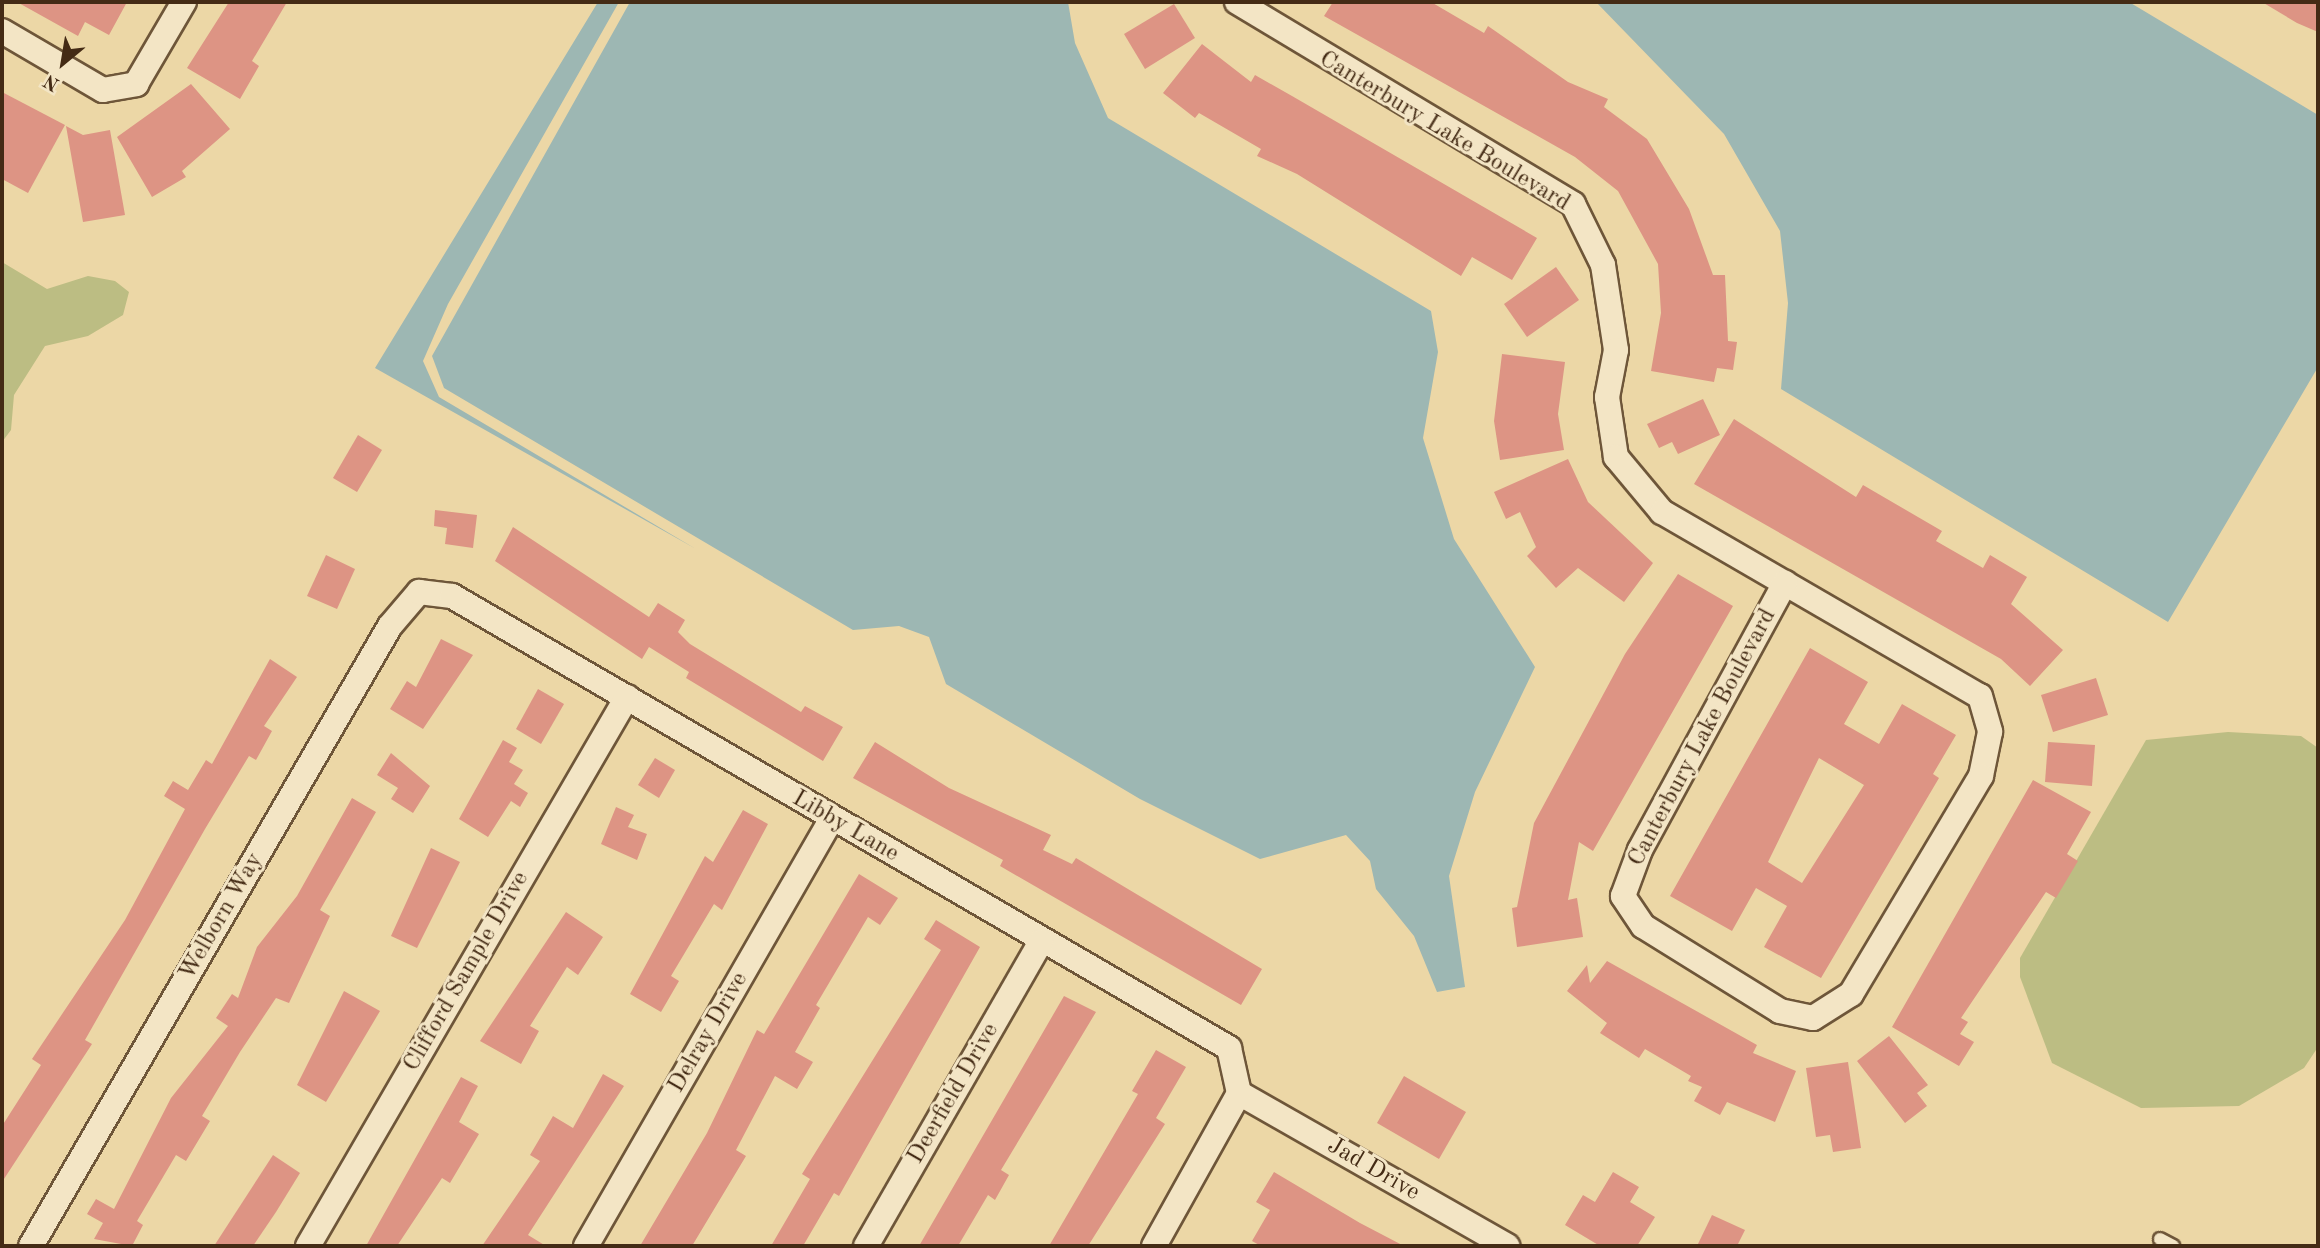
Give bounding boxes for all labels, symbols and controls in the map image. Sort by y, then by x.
north arrow [28,28,98,98]
street label: Canterbury Lake Boulevard [1313,46,1575,218]
text: N [41,70,63,93]
street label: Canterbury Lake Boulevard [1623,604,1783,872]
street label: Libby Lane [786,785,904,869]
street label: Welborn Way [174,848,270,986]
street label: Clifford Sample Drive [398,867,536,1077]
street label: Delray Drive [663,967,755,1099]
street label: Deerfield Drive [902,1018,1006,1170]
street label: Jad Drive [1322,1132,1424,1208]

